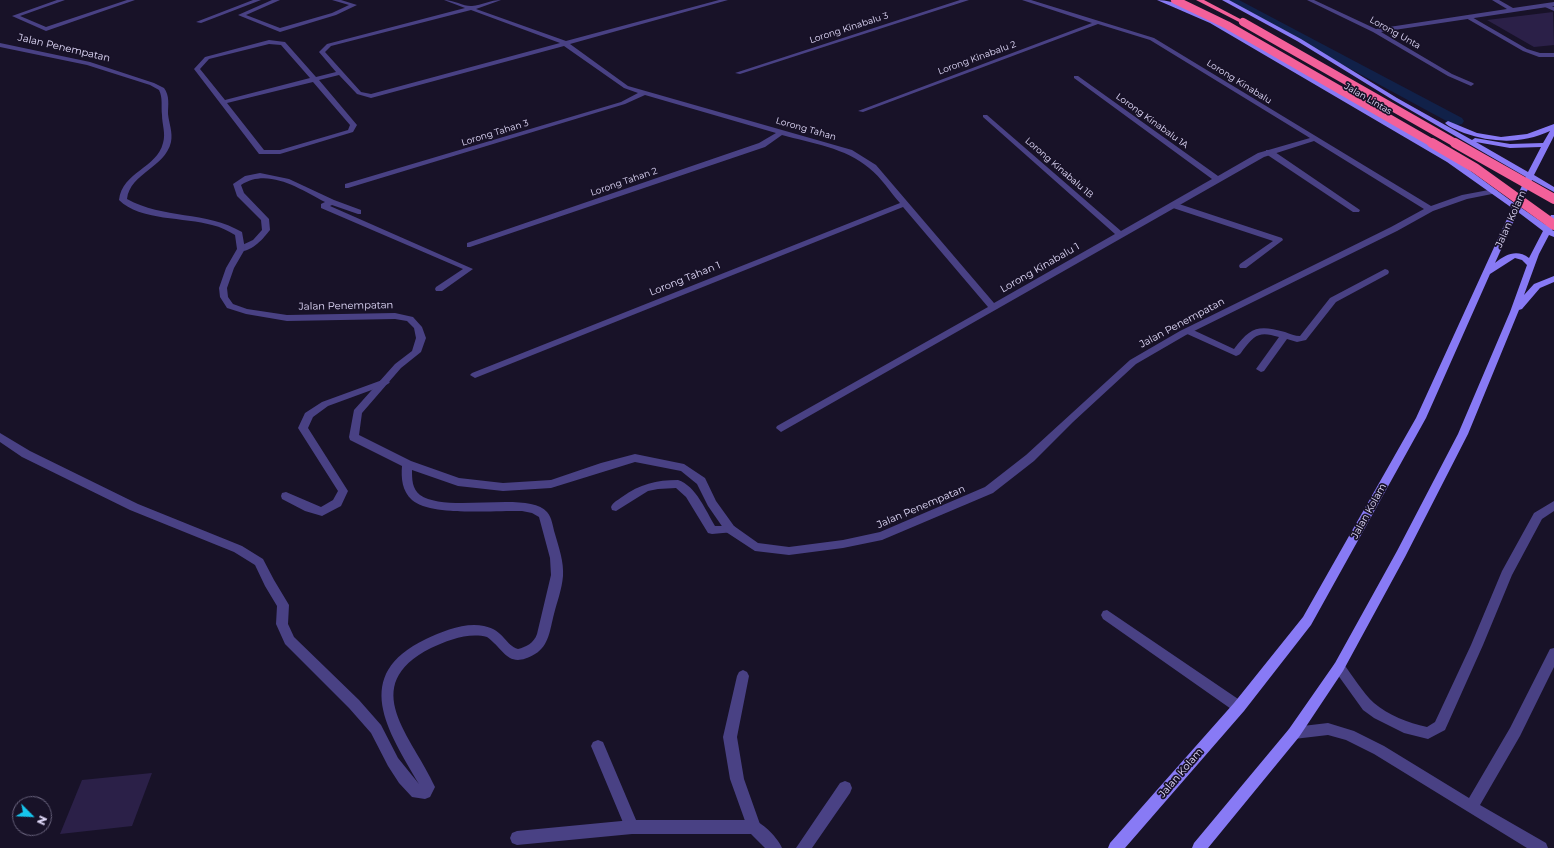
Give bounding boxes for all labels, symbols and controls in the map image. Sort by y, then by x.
street label: Lorong Kinabalu 3 [808,10,890,46]
street label: Lorong Unta [1368,15,1422,51]
street label: Jalan Penempatan [17,32,111,64]
street label: Lorong Kinabalu 2 [937,39,1017,77]
street label: Lorong Kinabalu [1204,58,1274,106]
street label: Jalan Lintas [1342,81,1394,117]
street label: Lorong Kinabalu 1A [1114,91,1190,151]
street label: Lorong Tahan [775,115,837,143]
street label: Lorong Tahan 3 [460,118,530,148]
street label: Lorong Kinabalu 1B [1023,135,1095,201]
street label: Lorong Tahan 2 [589,166,659,198]
street label: Jalan Kolam [1493,189,1529,249]
street label: Lorong Kinabalu 1 [998,241,1082,295]
street label: Lorong Tahan 1 [648,259,722,299]
street label: Jalan Penempatan [1137,296,1227,350]
street label: Jalan Penempatan [299,299,393,313]
street label: Jalan Kolam [1349,481,1389,541]
street label: Jalan Penempatan [875,483,967,531]
street label: Jalan Kolam [1156,746,1206,800]
north arrow [12,796,52,836]
text: N [34,814,50,827]

